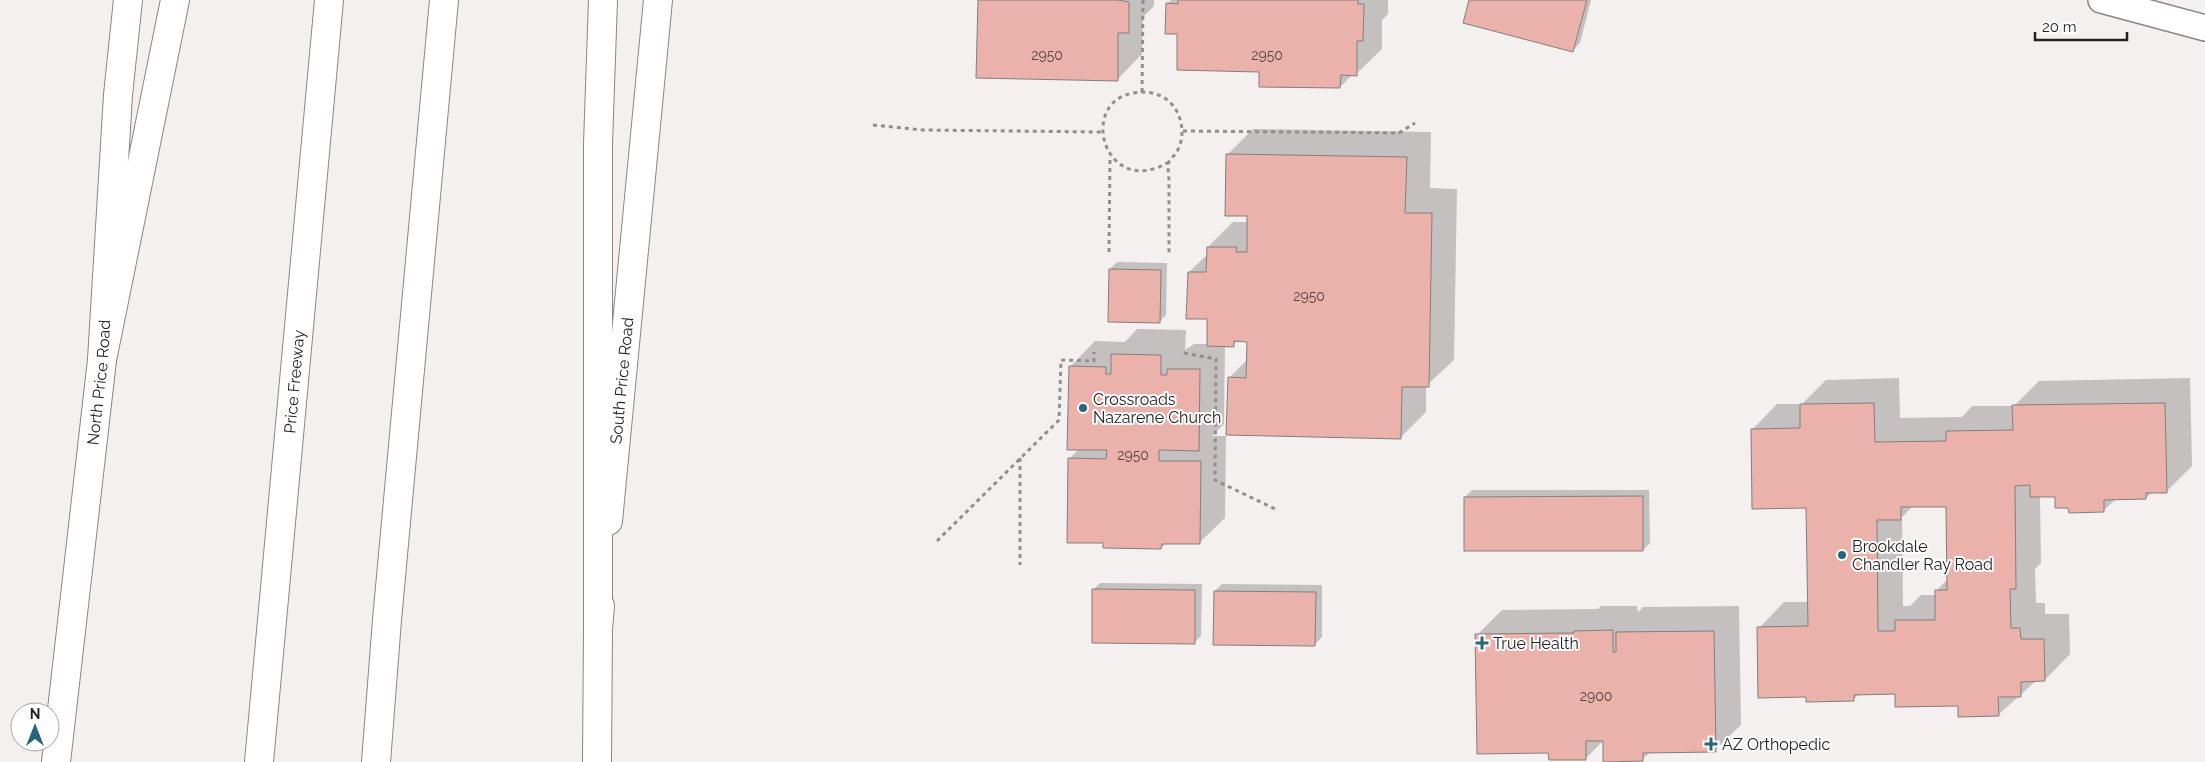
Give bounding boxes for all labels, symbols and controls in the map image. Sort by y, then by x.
scale bar [2035,10,2128,42]
text: 20 m [2042,18,2077,36]
house number: 2950 [1031,47,1063,63]
house number: 2950 [1251,47,1283,63]
house number: 2950 [1293,288,1325,304]
street label: South Price Road [606,316,637,445]
street label: North Price Road [83,319,114,446]
street label: Price Freeway [280,329,308,434]
place label: Crossroads Nazarene Church [1093,390,1221,427]
marker: Crossroads Nazarene Church [1077,402,1089,414]
house number: 2950 [1117,447,1149,463]
place label: Brookdale Chandler Ray Road [1852,537,1993,574]
marker: Brookdale Chandler Ray Road [1836,549,1848,561]
place label: True Health [1493,634,1579,653]
marker: True Health [1475,636,1489,650]
house number: 2900 [1580,688,1612,704]
north arrow [10,702,60,752]
text: N [30,706,40,722]
place label: AZ Orthopedic [1722,735,1830,754]
marker: AZ Orthopedic [1704,737,1718,751]

